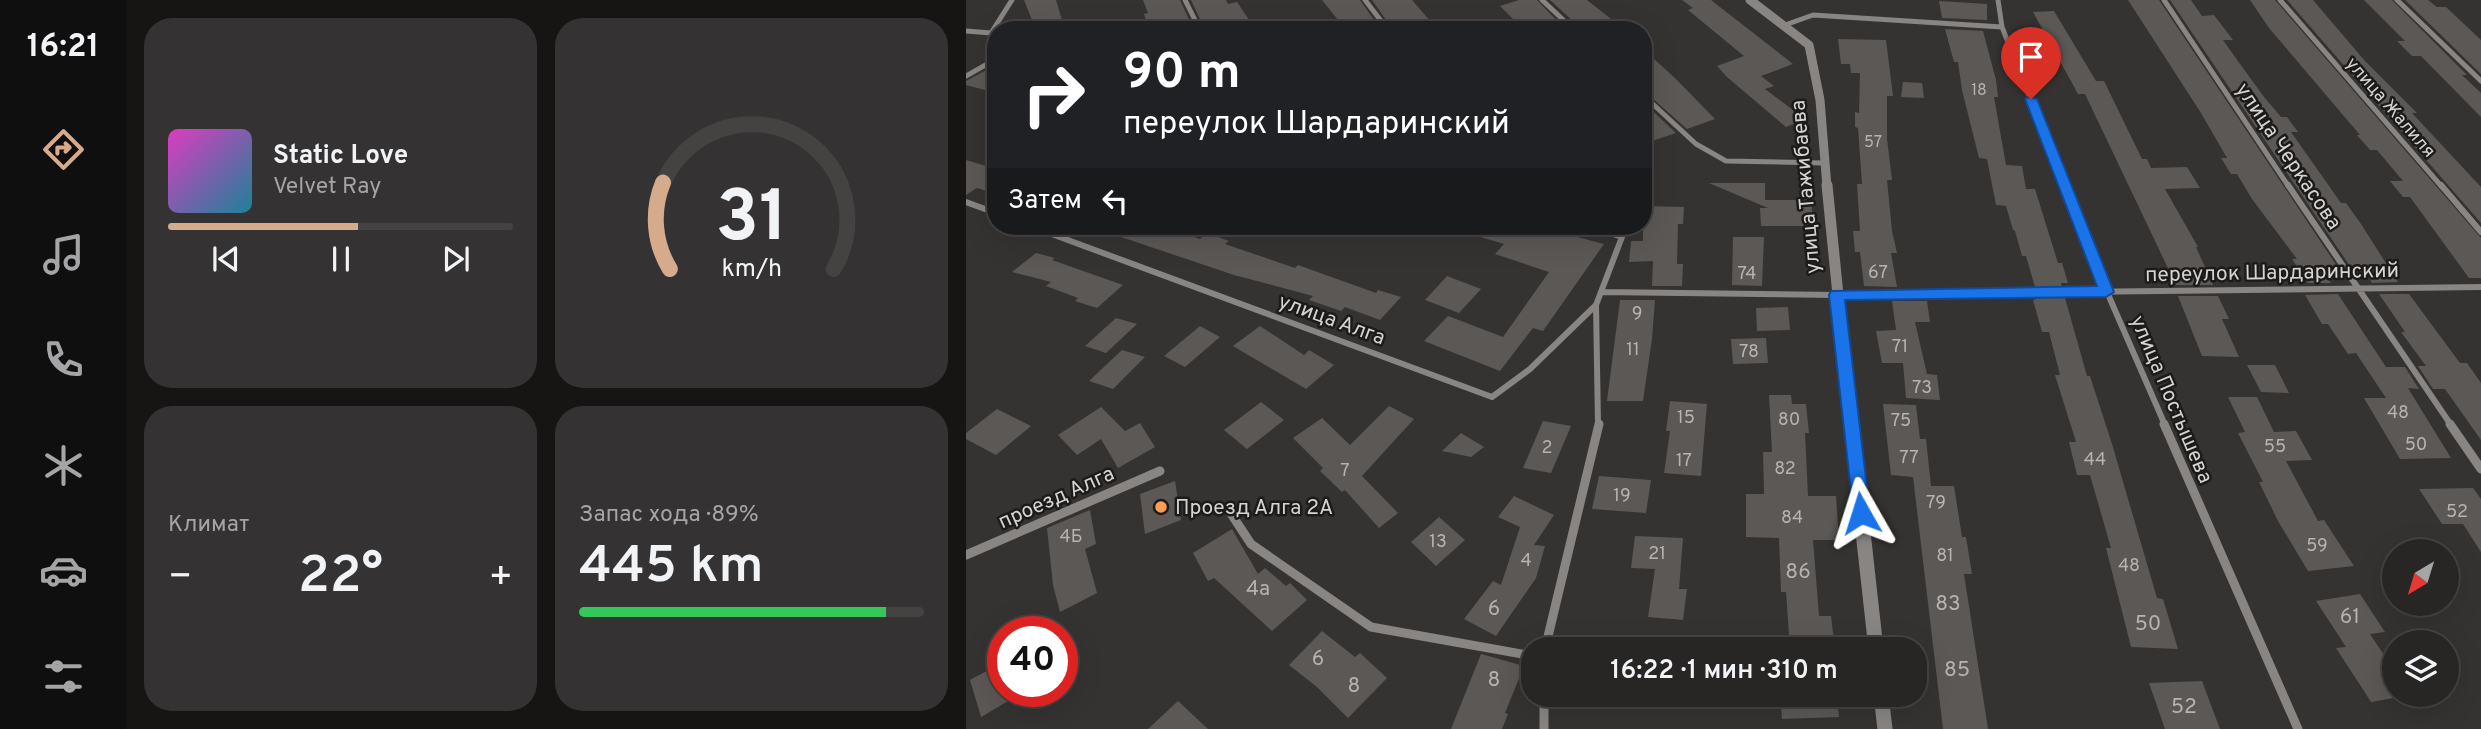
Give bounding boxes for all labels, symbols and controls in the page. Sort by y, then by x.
pin [2001,27,2061,99]
text: 16:21 [27,28,99,68]
icon: arrive [2012,38,2050,76]
text: 90 m [1123,44,1241,106]
icon: right [1008,49,1099,140]
street label: улица Жалиля [2340,53,2440,163]
street label: улица Черкасова [2229,78,2347,236]
house number: 18 [1971,81,1987,101]
street label: улица Тажибаева [1785,99,1828,275]
text: переулок Шардаринский [1123,105,1510,145]
icon: directions [39,125,88,174]
house number: 57 [1864,133,1882,153]
text: Static Love [273,140,408,173]
text: Velvet Ray [273,173,381,202]
text: 31 [715,176,788,268]
icon: left [1096,182,1134,220]
text: Затем [1008,185,1082,218]
icon: music [39,230,88,279]
icon: previous [207,240,245,278]
icon: pause [322,240,360,278]
icon: next [437,240,475,278]
text: km/h [721,254,782,286]
street label: переулок Шардаринский [2145,258,2399,289]
house number: 67 [1868,262,1888,285]
house number: 74 [1738,263,1756,286]
street label: улица Алга [1274,289,1389,352]
house number: 9 [1632,303,1642,326]
street label: улица Постышева [2123,311,2218,488]
icon: phone [39,335,88,384]
house number: 71 [1892,336,1908,359]
house number: 11 [1626,339,1640,362]
house number: 78 [1739,341,1759,364]
house number: 73 [1912,377,1932,400]
house number: 48 [2387,402,2409,425]
house number: 15 [1677,407,1695,430]
house number: 80 [1778,409,1800,432]
house number: 75 [1891,410,1911,433]
house number: 50 [2405,434,2427,457]
house number: 55 [2264,436,2286,459]
house number: 2 [1541,437,1553,460]
icon: climate [39,441,88,490]
house number: 77 [1899,447,1919,470]
house number: 44 [2084,449,2106,472]
house number: 17 [1676,450,1692,473]
house number: 82 [1774,458,1796,481]
house number: 7 [1340,460,1350,483]
street label: проезд Алга [994,461,1119,536]
position arrow [1824,476,1898,550]
house number: 19 [1613,485,1631,508]
house number: 79 [1926,492,1946,515]
place label: Проезд Алга 2А [1175,495,1333,522]
marker: Проезд Алга 2А [1153,499,1169,515]
text: Запас хода · 89% [579,501,759,530]
house number: 52 [2446,501,2468,524]
house number: 84 [1781,507,1803,530]
text: Климат [168,511,249,540]
house number: 4Б [1060,526,1083,549]
house number: 13 [1429,531,1447,554]
text: 445 km [579,535,764,601]
house number: 59 [2306,535,2328,558]
north arrow [2382,539,2459,616]
map controls [2382,539,2459,707]
house number: 21 [1648,543,1666,566]
text: 22° [298,545,383,611]
house number: 81 [1936,545,1954,568]
icon: car [39,546,88,595]
house number: 4 [1520,550,1532,573]
text: − [168,554,193,603]
text: + [488,554,513,603]
house number: 48 [2118,555,2140,578]
house number: 86 [1785,559,1811,586]
house number: 4а [1246,576,1270,603]
house number: 83 [1935,591,1961,618]
house number: 6 [1488,596,1500,623]
house number: 61 [2340,604,2360,631]
house number: 50 [2135,611,2161,638]
speed limit sign: 40 [987,616,1078,707]
button: layers [2382,630,2459,707]
house number: 6 [1312,646,1324,673]
icon: filters [39,652,88,701]
text: 16:22 · 1 мин · 310 m [1610,655,1838,688]
house number: 85 [1944,657,1970,684]
house number: 8 [1488,667,1500,694]
house number: 8 [1348,673,1360,700]
house number: 52 [2171,694,2197,721]

